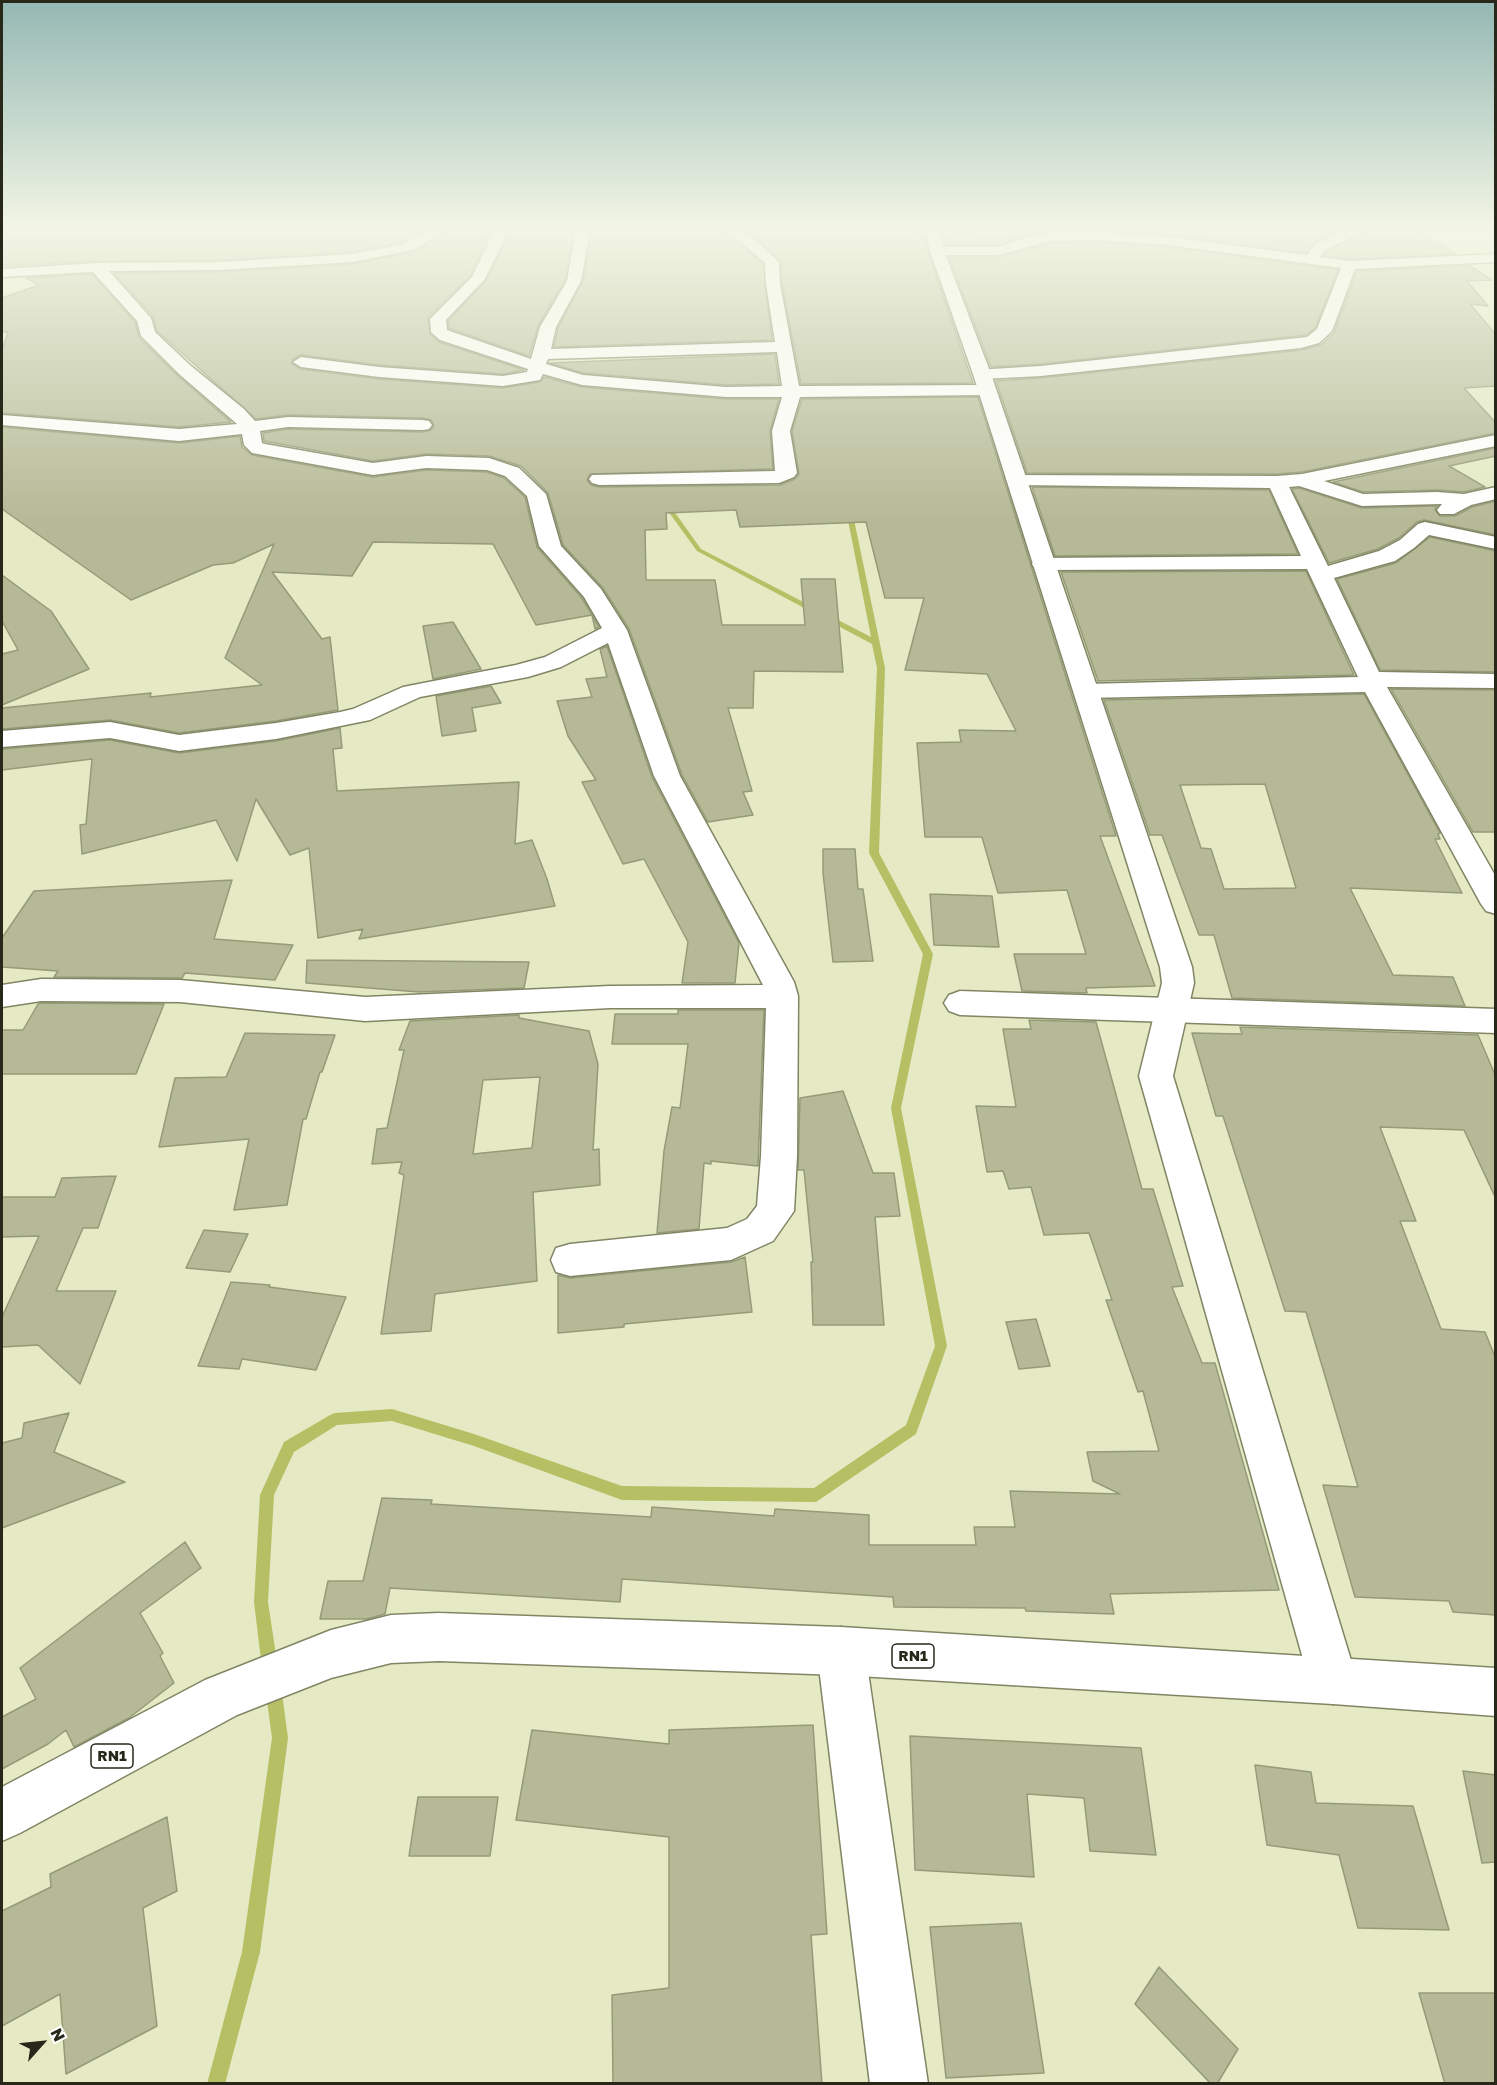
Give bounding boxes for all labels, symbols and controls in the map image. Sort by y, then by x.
road number: RN1 [892,1644,934,1668]
road number: RN1 [91,1744,133,1768]
north arrow [12,2013,72,2073]
text: N [46,2025,70,2045]

